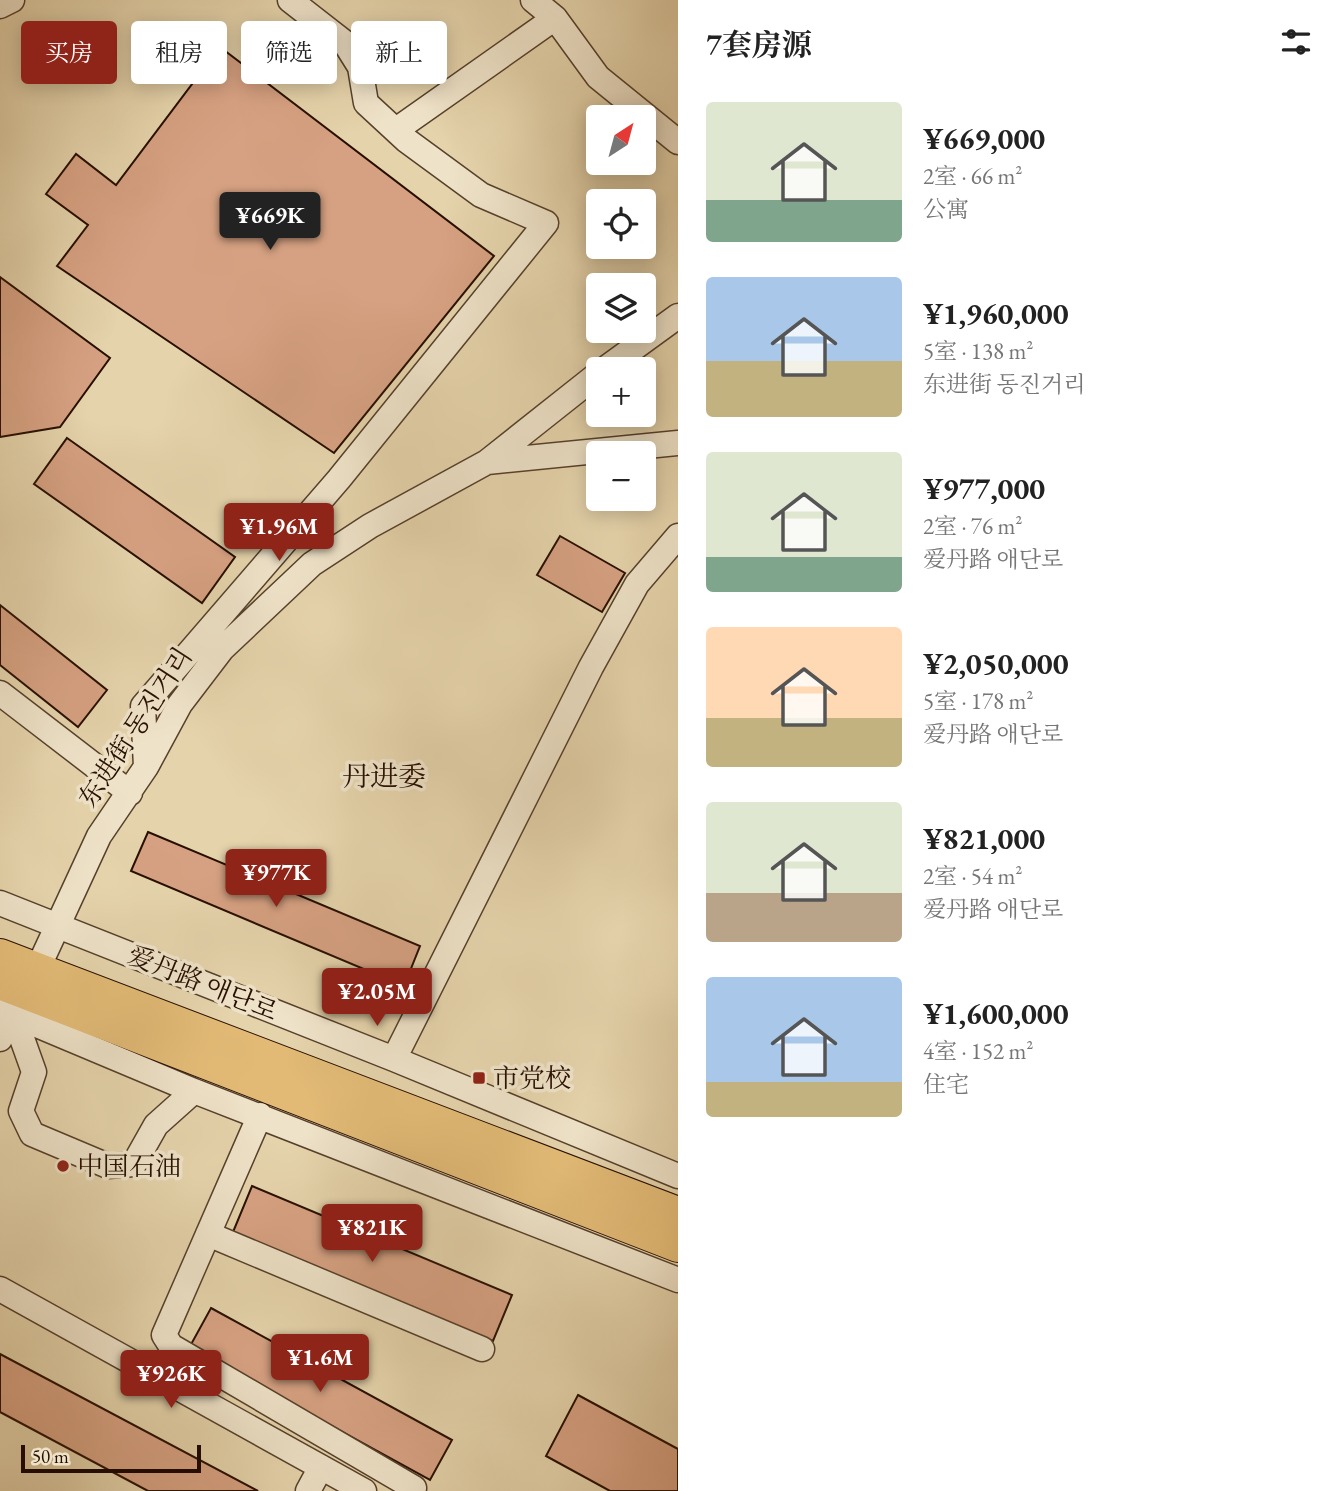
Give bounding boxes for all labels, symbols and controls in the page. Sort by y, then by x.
chip: 买房 [21,21,117,84]
chip: 租房 [131,21,227,84]
chip: 筛选 [241,21,337,84]
chip: 新上 [351,21,447,84]
icon: filters [1277,23,1315,61]
text: 7套房源 [706,25,812,64]
north arrow [586,105,656,175]
map controls [586,105,656,511]
text: ¥669,000 [923,119,1045,158]
icon: home [762,130,846,214]
text: 2室 · 66 m² [923,161,1022,191]
button: locate [586,189,656,259]
pin: ¥669K [221,192,319,252]
text: 公寓 [923,194,969,224]
text: ¥669K [235,200,305,230]
button: layers [586,273,656,343]
text: ¥1,960,000 [923,294,1069,333]
icon: home [762,305,846,389]
text: 5室 · 138 m² [923,336,1033,366]
button: + [586,357,656,427]
text: 东进街 동진거리 [923,369,1085,399]
button: − [586,441,656,511]
text: ¥977,000 [923,469,1045,508]
icon: home [762,480,846,564]
pin: ¥1.96M [222,504,336,563]
text: ¥1.96M [240,511,318,541]
text: 2室 · 76 m² [923,511,1022,541]
text: 爱丹路 애단로 [923,544,1063,574]
street label: 东进街 동진거리 [71,641,199,813]
text: ¥2,050,000 [923,644,1069,683]
icon: home [762,655,846,739]
text: 5室 · 178 m² [923,686,1033,716]
text: 爱丹路 애단로 [923,719,1063,749]
district label: 丹进委 [342,758,426,794]
text: ¥821,000 [923,819,1045,858]
icon: home [762,830,846,914]
pin: ¥977K [227,850,325,909]
text: ¥977K [241,857,311,887]
text: 2室 · 54 m² [923,861,1022,891]
text: 爱丹路 애단로 [923,894,1063,924]
street label: 爱丹路 애단로 [123,938,283,1028]
pin: ¥2.05M [320,968,434,1028]
text: ¥2.05M [338,976,416,1006]
text: ¥1,600,000 [923,994,1069,1033]
icon: home [762,1005,846,1089]
text: 4室 · 152 m² [923,1036,1033,1066]
place label: 市党校 [493,1061,571,1095]
text: 住宅 [923,1069,969,1099]
marker: 市党校 [471,1070,487,1086]
place label: 中国石油 [77,1149,181,1183]
marker: 中国石油 [55,1158,71,1174]
pin: ¥821K [323,1204,421,1264]
text: ¥821K [337,1212,407,1242]
pin: ¥1.6M [271,1334,369,1394]
text: ¥1.6M [287,1342,353,1372]
pin: ¥926K [122,1350,220,1410]
text: ¥926K [136,1358,206,1388]
scale bar [21,1442,201,1474]
text: 50 m [32,1444,69,1469]

